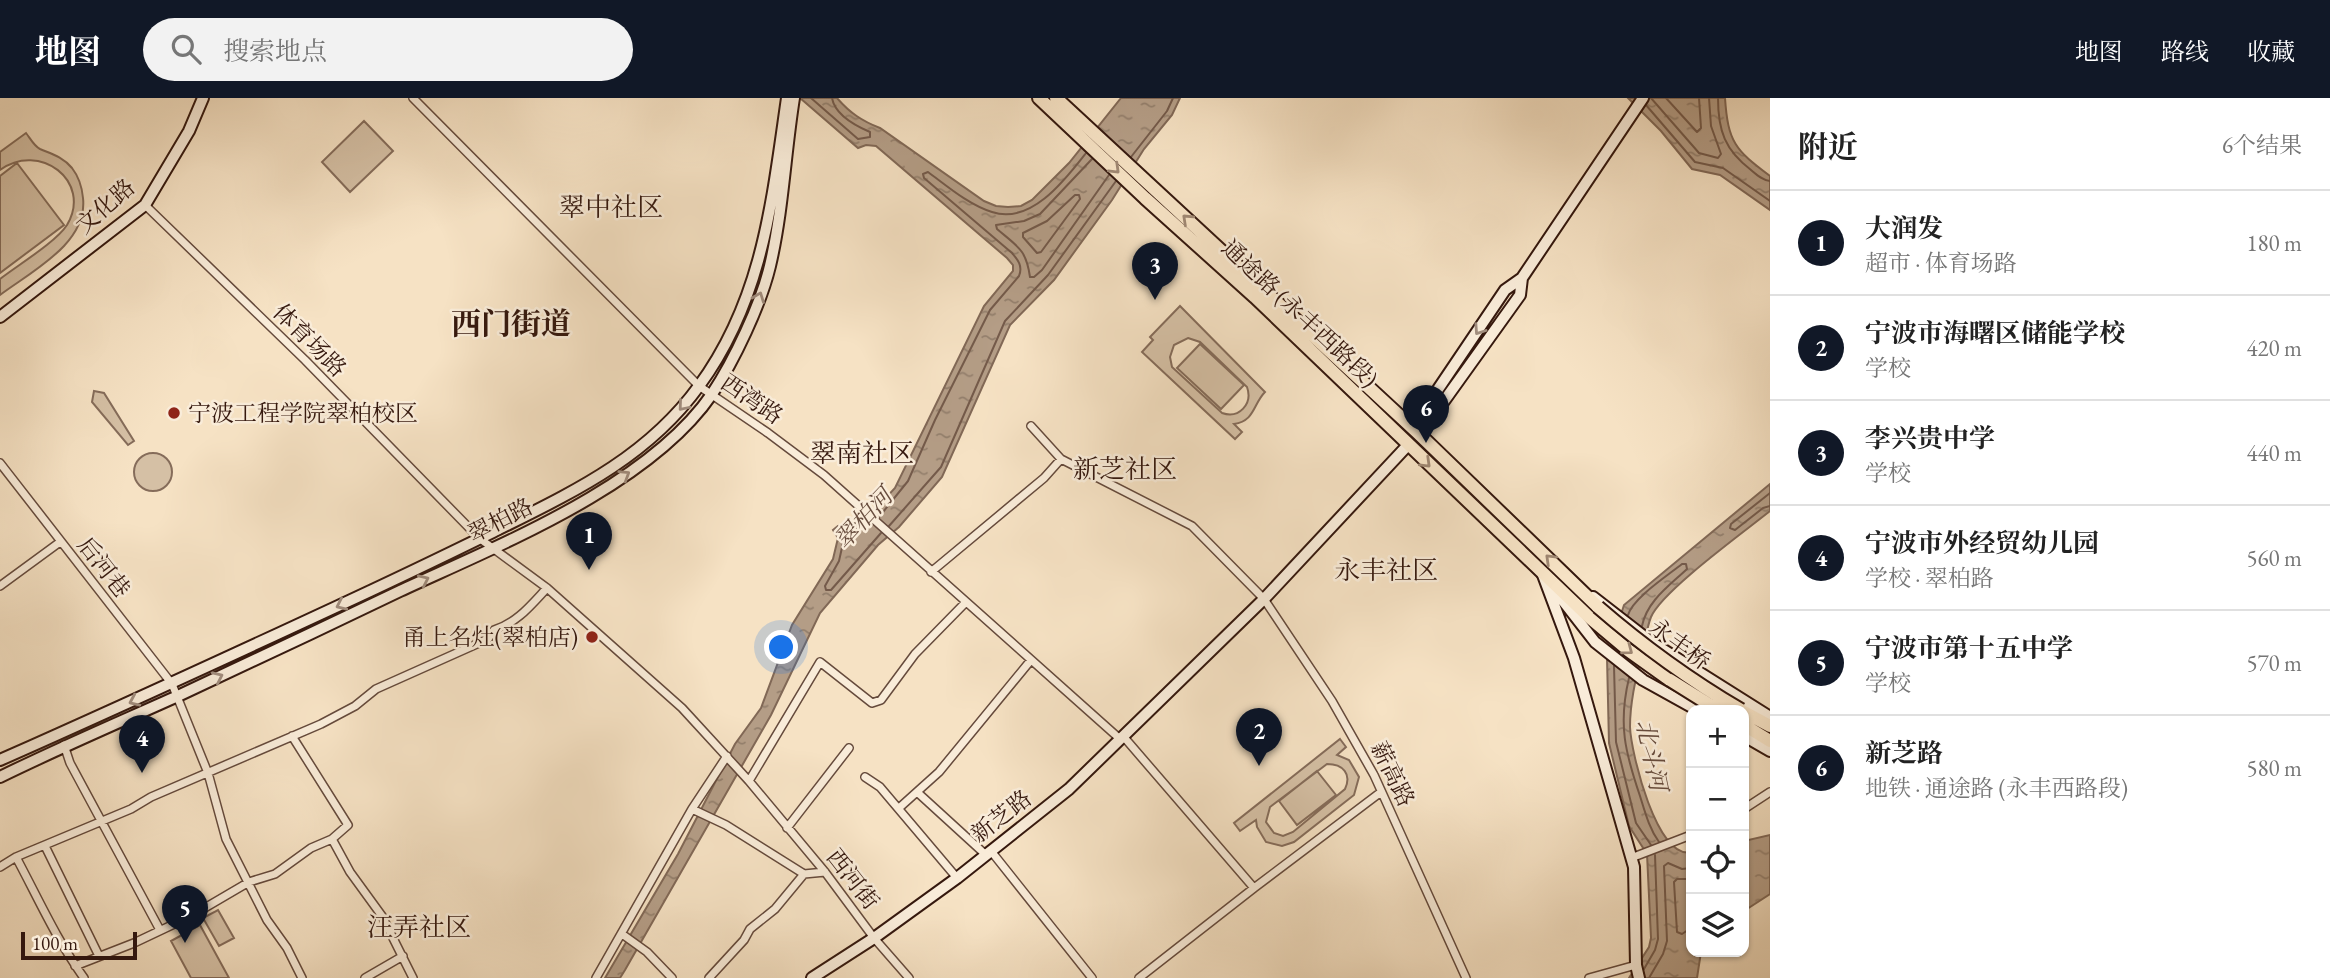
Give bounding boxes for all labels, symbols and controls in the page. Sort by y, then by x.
search box [143,18,633,81]
text: 地图 [35,30,101,73]
icon: search [167,30,205,68]
text: 搜索地点 [223,34,327,68]
text: 地图 [2075,36,2123,67]
text: 路线 [2161,36,2209,67]
text: 收藏 [2247,36,2295,67]
text: 附近 [1798,127,1858,166]
text: 6个结果 [2222,130,2302,160]
one-way arrow [1107,161,1120,174]
street label: 文化路 [69,172,141,240]
district label: 翠中社区 [559,190,663,224]
text: 大润发 [1865,211,1943,245]
one-way arrow [1182,215,1195,227]
text: 1 [1815,228,1827,258]
text: 180 m [2246,228,2302,258]
street label: 通途路 (永丰西路段) [1216,233,1384,393]
pin: 3 [1132,242,1178,300]
text: 超市 · 体育场路 [1865,248,2017,278]
one-way arrow [750,291,764,303]
street label: 体育场路 [267,297,353,383]
district label: 西门街道 [451,304,571,343]
text: 宁波市海曙区储能学校 [1865,316,2125,350]
one-way arrow [1475,322,1487,335]
text: 2 [1815,333,1827,363]
text: 420 m [2246,333,2302,363]
text: 学校 [1865,353,1911,383]
street label: 西湾路 [715,367,789,431]
pin: 6 [1403,385,1449,443]
one-way arrow [679,397,691,410]
place label: 宁波工程学院翠柏校区 [188,398,418,428]
marker: 宁波工程学院翠柏校区 [166,405,182,421]
text: 李兴贵中学 [1865,421,1995,455]
district label: 翠南社区 [810,436,914,470]
text: 3 [1815,438,1827,468]
text: 440 m [2246,438,2302,468]
district label: 新芝社区 [1073,452,1177,486]
one-way arrow [1418,454,1431,467]
text: 学校 [1865,458,1911,488]
one-way arrow [618,471,631,484]
water label: 翠柏河 [827,478,902,555]
street label: 翠柏路 [462,491,538,549]
pin: 1 [566,512,612,570]
text: 宁波市外经贸幼儿园 [1865,526,2099,560]
street label: 后河巷 [71,531,137,603]
text: 4 [1815,543,1827,573]
text: 560 m [2246,543,2302,573]
district label: 永丰社区 [1334,553,1438,587]
one-way arrow [1545,555,1558,568]
text: 学校 · 翠柏路 [1865,563,1994,593]
one-way arrow [417,574,429,588]
one-way arrow [336,597,348,611]
street label: 永丰桥 [1643,612,1717,676]
place label: 甬上名灶(翠柏店) [403,622,578,652]
marker: 甬上名灶(翠柏店) [584,629,600,645]
your location [764,630,798,664]
text: 宁波市第十五中学 [1865,631,2073,665]
one-way arrow [1621,642,1633,655]
text: 5 [1815,648,1827,678]
text: 570 m [2246,648,2302,678]
text: 学校 [1865,668,1911,698]
one-way arrow [211,671,223,685]
one-way arrow [129,693,142,707]
map controls [1686,705,1749,957]
button: + [1686,705,1749,768]
pin: 2 [1236,708,1282,766]
pin: 4 [119,715,165,773]
water label: 北斗河 [1629,717,1675,797]
street label: 薪高路 [1364,736,1422,812]
text: 新芝路 [1865,736,1943,770]
text: 6 [1815,753,1827,783]
text: 580 m [2246,753,2302,783]
button: − [1686,768,1749,831]
text: 地铁 · 通途路 (永丰西路段) [1865,773,2128,803]
street label: 新芝路 [965,783,1037,849]
button: locate [1686,831,1749,894]
street label: 西河街 [820,843,886,915]
pin: 5 [162,885,208,943]
button: layers [1686,894,1749,957]
district label: 汪弄社区 [367,910,471,944]
scale bar [21,929,136,961]
text: 100 m [32,931,78,956]

